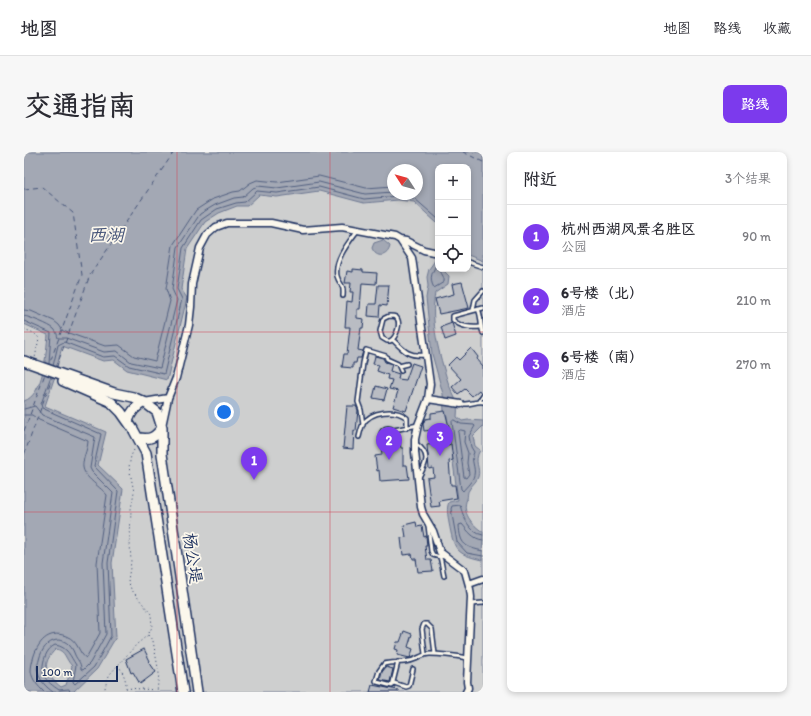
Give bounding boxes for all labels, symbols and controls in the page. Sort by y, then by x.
text: 地图 [20,17,58,40]
text: 地图 [663,20,691,37]
text: 路线 [713,20,741,37]
text: 收藏 [763,20,791,37]
button: 路线 [723,85,787,123]
text: 交通指南 [24,88,136,122]
north arrow [387,164,423,200]
map controls [435,164,471,272]
button: + [435,164,471,200]
text: 附近 [523,169,557,189]
text: 3个结果 [725,171,771,186]
button: − [435,200,471,236]
text: 杭州西湖风景名胜区 [561,220,696,238]
water label: 西湖 [88,224,126,246]
text: 1 [533,229,539,244]
text: 90 m [742,229,771,244]
button: locate [435,236,471,272]
text: 公园 [561,239,587,254]
text: 6号楼（北） [561,284,644,302]
text: 2 [533,293,539,308]
text: 210 m [736,293,771,308]
text: 酒店 [561,303,587,318]
text: 6号楼（南） [561,348,644,366]
text: 3 [532,357,540,372]
text: 270 m [736,357,771,372]
text: 酒店 [561,367,587,382]
your location [214,402,234,422]
pin: 3 [427,423,453,456]
pin: 2 [376,427,402,460]
pin: 1 [241,447,267,480]
street label: 杨公堤 [180,531,206,585]
scale bar [36,664,118,683]
text: 100 m [42,666,72,679]

